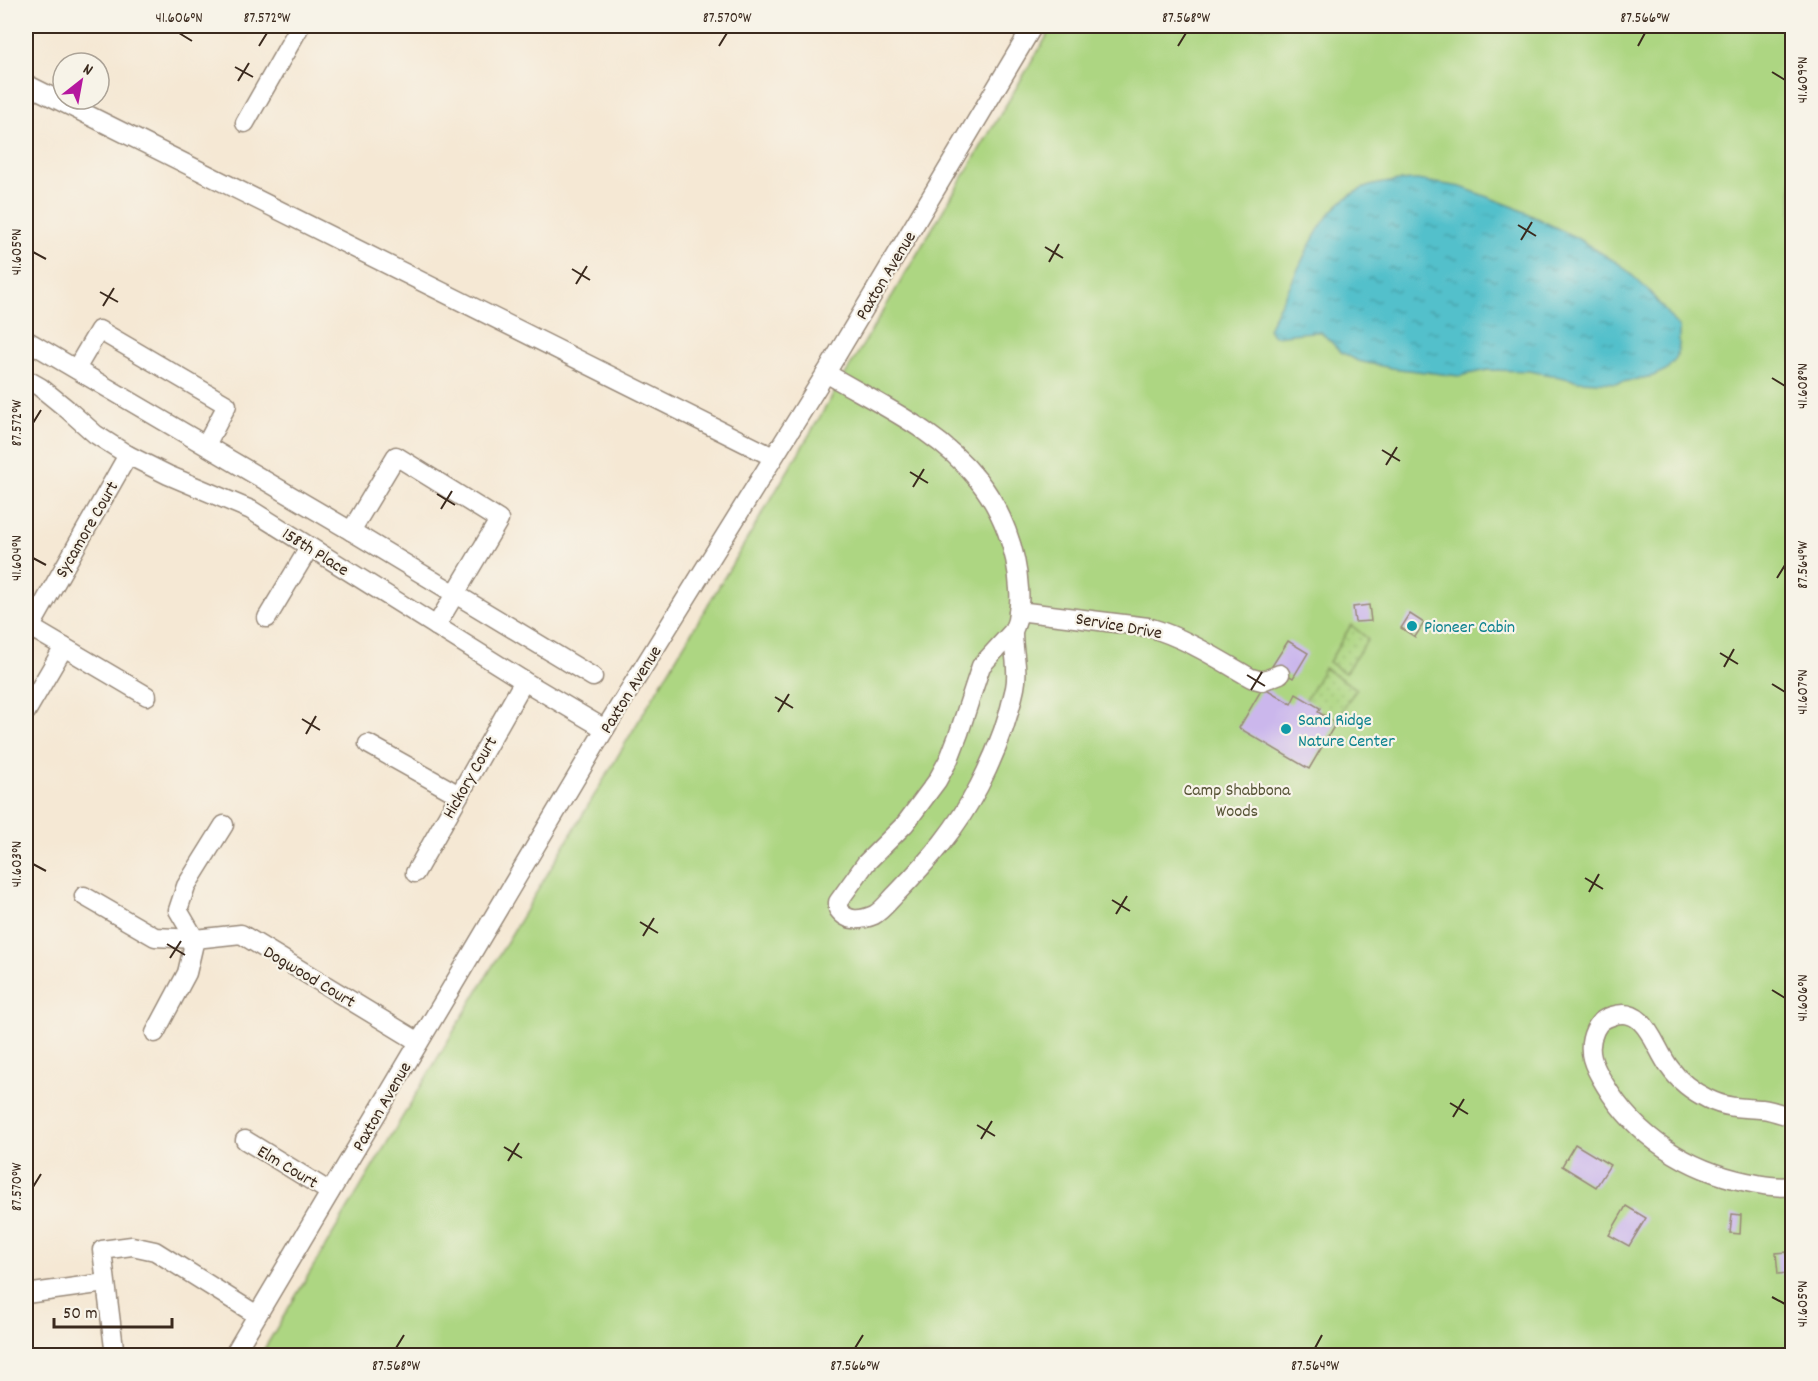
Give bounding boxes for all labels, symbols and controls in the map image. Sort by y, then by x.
text: 41.606°N [155,8,203,30]
text: 87.572°W [244,8,291,30]
text: 87.570°W [703,8,752,30]
text: 87.568°W [1162,8,1210,30]
text: 87.566°W [1620,8,1670,30]
north arrow [51,51,111,111]
text: 41.609°N [1793,57,1815,103]
text: N [78,58,97,82]
street label: Paxton Avenue [851,227,924,325]
text: 41.605°N [7,229,29,275]
text: 41.608°N [1793,363,1815,409]
text: 87.572°W [7,399,29,446]
street label: Sycamore Court [50,477,126,583]
street label: 158th Place [276,523,353,584]
text: 41.604°N [7,535,29,581]
text: 87.564°W [1793,541,1815,589]
street label: Service Drive [1073,608,1164,647]
place label: Pioneer Cabin [1424,616,1515,641]
marker: Pioneer Cabin [1405,619,1419,633]
street label: Paxton Avenue [595,641,669,739]
text: 41.607°N [1793,669,1815,715]
place label: Sand Ridge Nature Center [1298,709,1395,755]
marker: Sand Ridge Nature Center [1279,722,1293,736]
street label: Hickory Court [438,732,505,824]
park label: Camp Shabbona Woods [1183,779,1291,825]
text: 41.603°N [7,841,29,887]
street label: Dogwood Court [258,941,360,1016]
text: 41.606°N [1793,974,1815,1022]
street label: Paxton Avenue [347,1058,419,1157]
street label: Elm Court [252,1140,322,1196]
text: 87.570°W [7,1162,29,1211]
text: 41.605°N [1793,1281,1815,1327]
scale bar [54,1291,172,1329]
text: 50 m [63,1302,98,1327]
text: 87.568°W [372,1356,420,1378]
text: 87.566°W [830,1356,880,1378]
text: 87.564°W [1291,1356,1339,1378]

